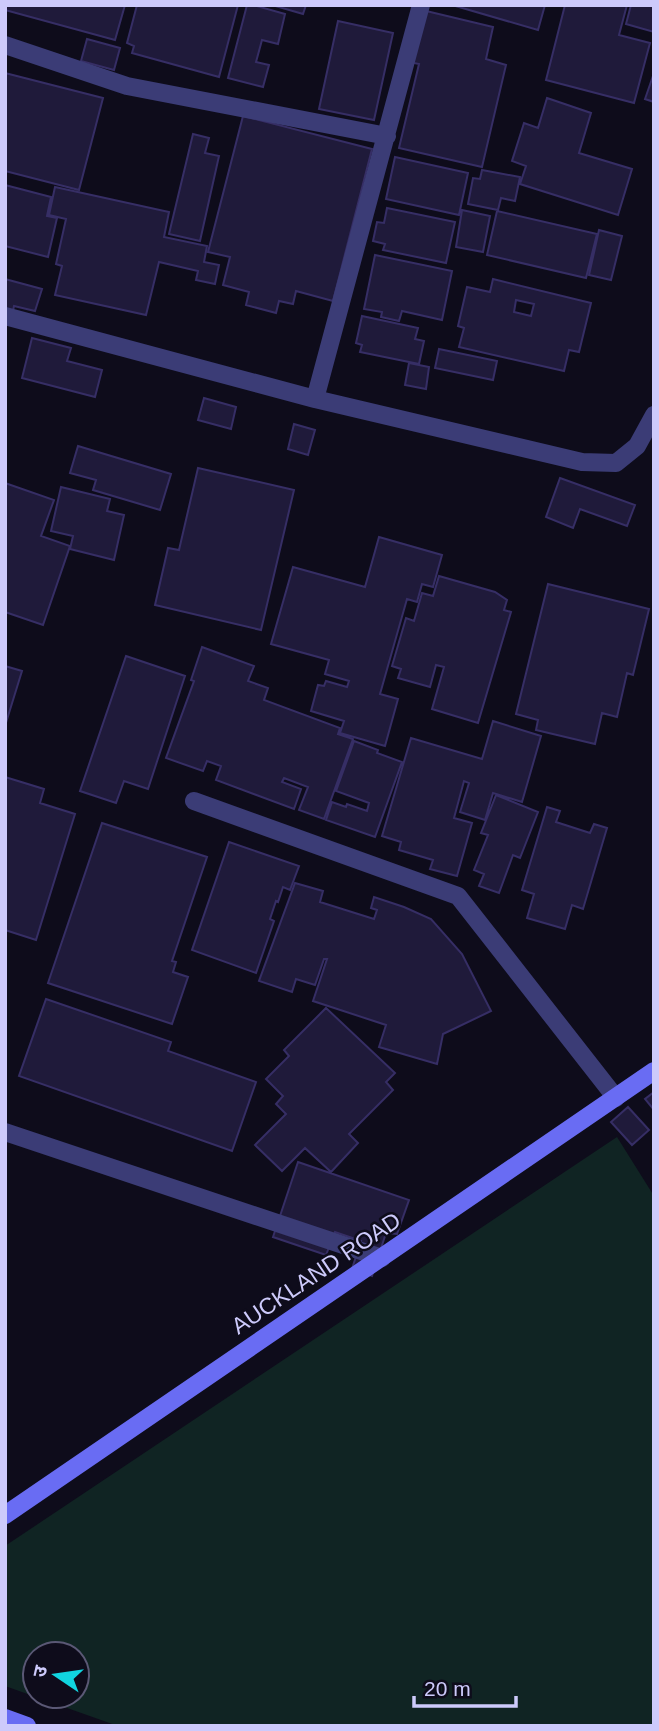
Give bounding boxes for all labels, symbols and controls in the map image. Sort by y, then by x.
street label: AUCKLAND ROAD [227,1207,405,1339]
north arrow [21,1640,91,1710]
text: उ [28,1663,52,1679]
scale bar [414,1664,516,1708]
text: 20 m [424,1677,471,1700]

